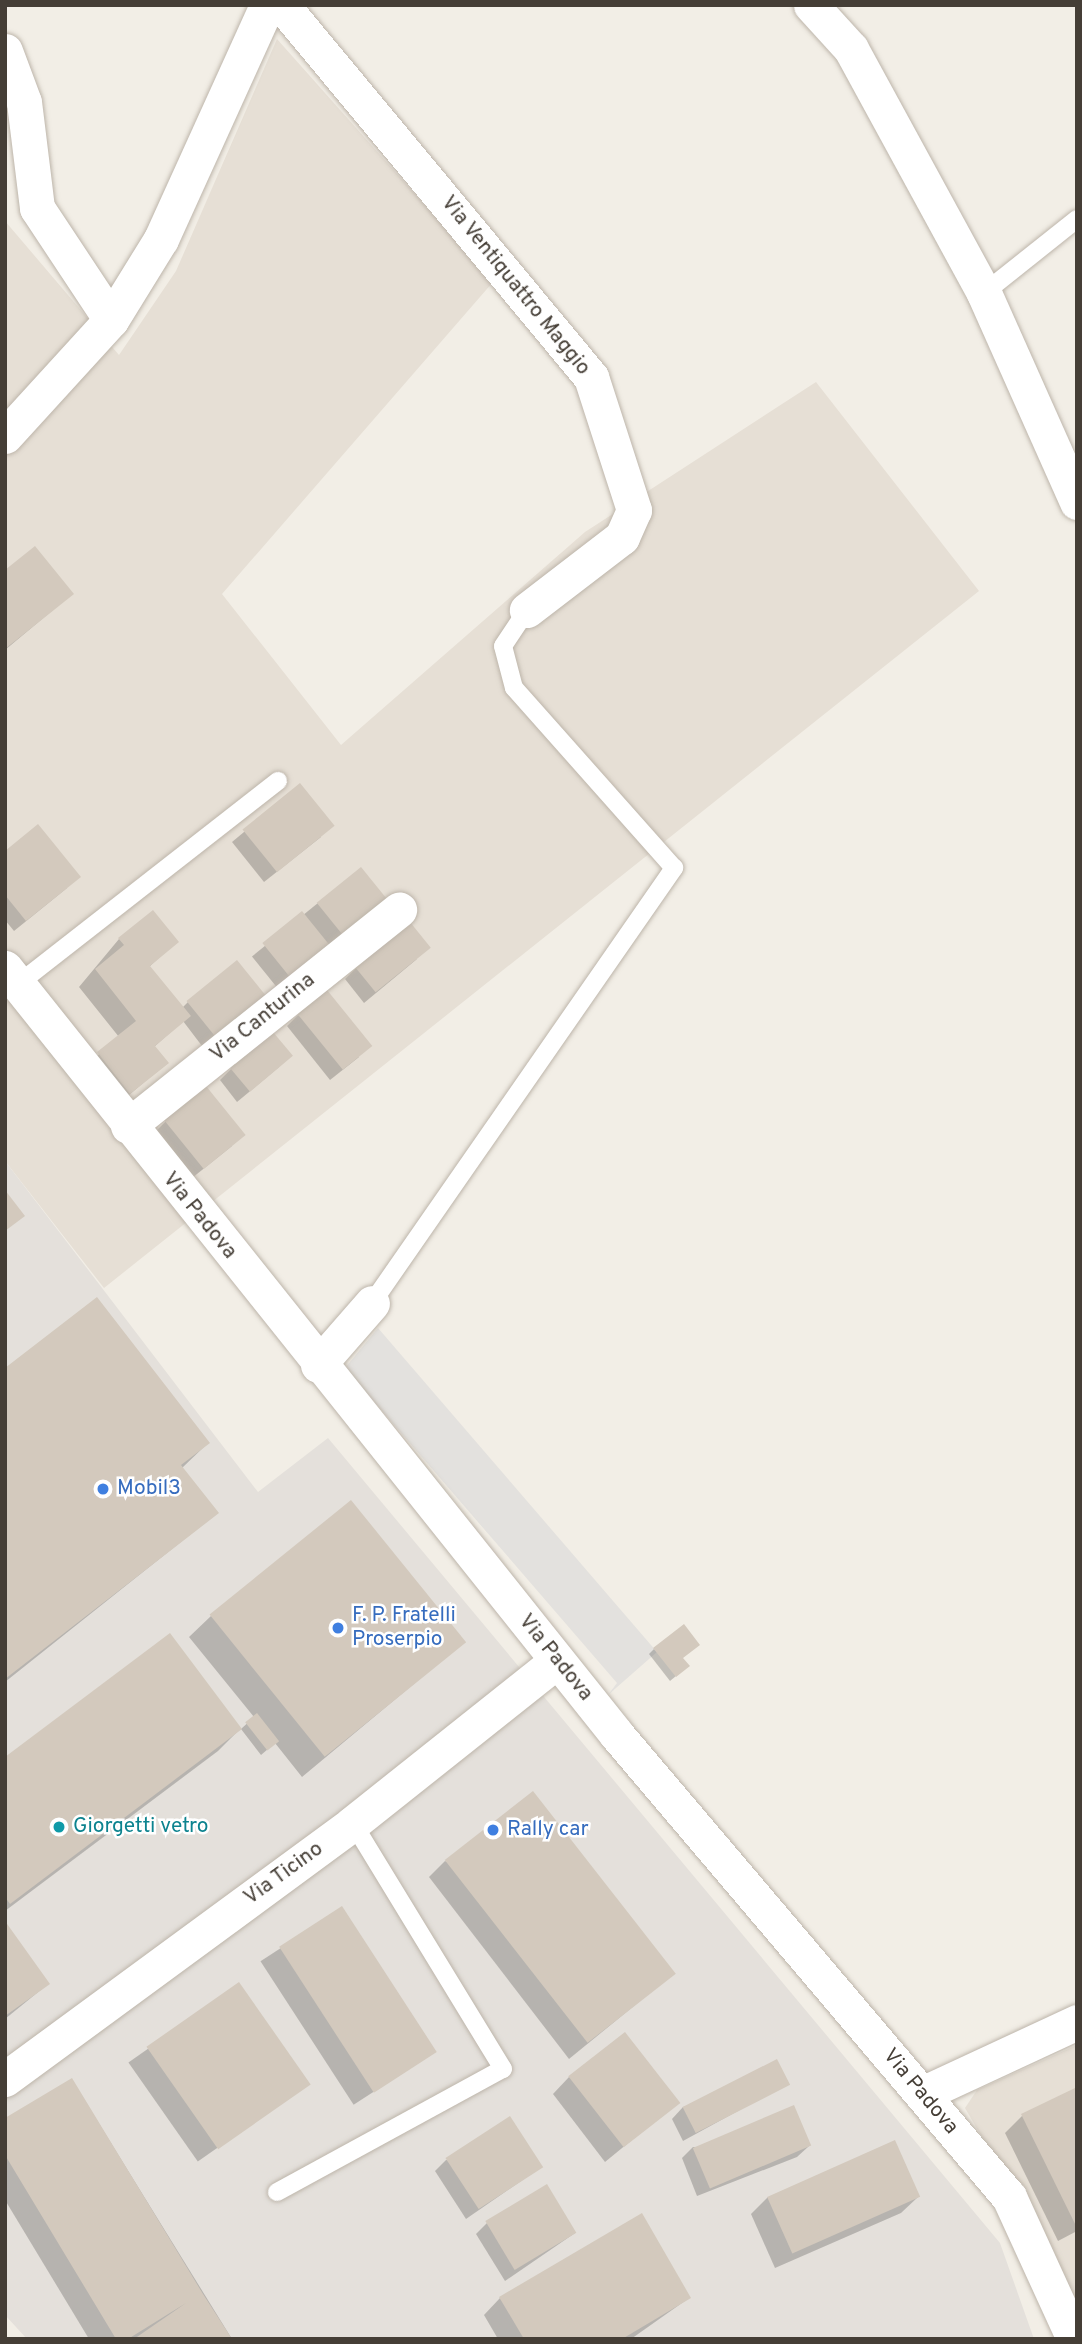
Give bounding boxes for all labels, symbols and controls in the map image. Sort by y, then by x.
street label: Via Ventiquattro Maggio [435,191,595,381]
street label: Via Canturina [206,968,320,1068]
street label: Via Padova [156,1168,242,1264]
place label: Mobil3 [117,1476,181,1502]
marker: Mobil3 [95,1481,111,1497]
place label: F. P. Fratelli Proserpio [352,1603,456,1653]
street label: Via Padova [512,1610,598,1706]
marker: F. P. Fratelli Proserpio [330,1620,346,1636]
place label: Giorgetti vetro [73,1814,208,1840]
place label: Rally car [507,1817,589,1843]
marker: Giorgetti vetro [51,1819,67,1835]
marker: Rally car [485,1822,501,1838]
street label: Via Ticino [239,1837,329,1911]
street label: Via Padova [877,2044,963,2140]

